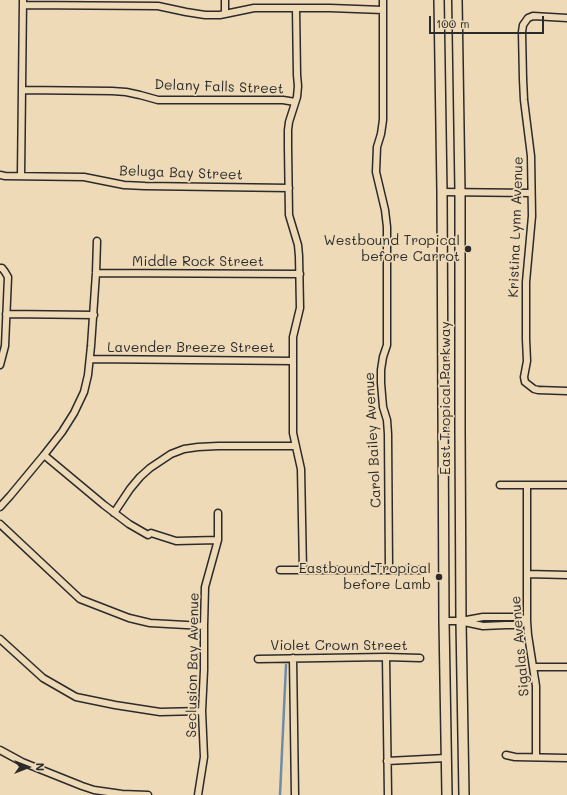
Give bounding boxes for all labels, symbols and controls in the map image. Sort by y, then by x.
scale bar [431,8,546,34]
text: 100 m [436,15,470,31]
street label: Delany Falls Street [154,76,284,98]
street label: Kristina Lynn Avenue [505,156,527,298]
street label: Beluga Bay Street [119,162,243,184]
place label: Westbound Tropical before Carrot [324,233,460,266]
marker: Westbound Tropical before Carrot [463,244,473,254]
street label: Middle Rock Street [132,254,264,270]
street label: East Tropical Parkway [438,321,454,475]
street label: Lavender Breeze Street [107,340,275,356]
street label: Carol Bailey Avenue [361,372,385,508]
place label: Eastbound Tropical before Lamb [299,561,431,594]
marker: Eastbound Tropical before Lamb [434,572,444,582]
street label: Seclusion Bay Avenue [183,592,203,738]
street label: Sigalas Avenue [507,595,533,697]
street label: Violet Crown Street [270,638,408,654]
north arrow [8,747,48,787]
text: N [33,763,48,771]

